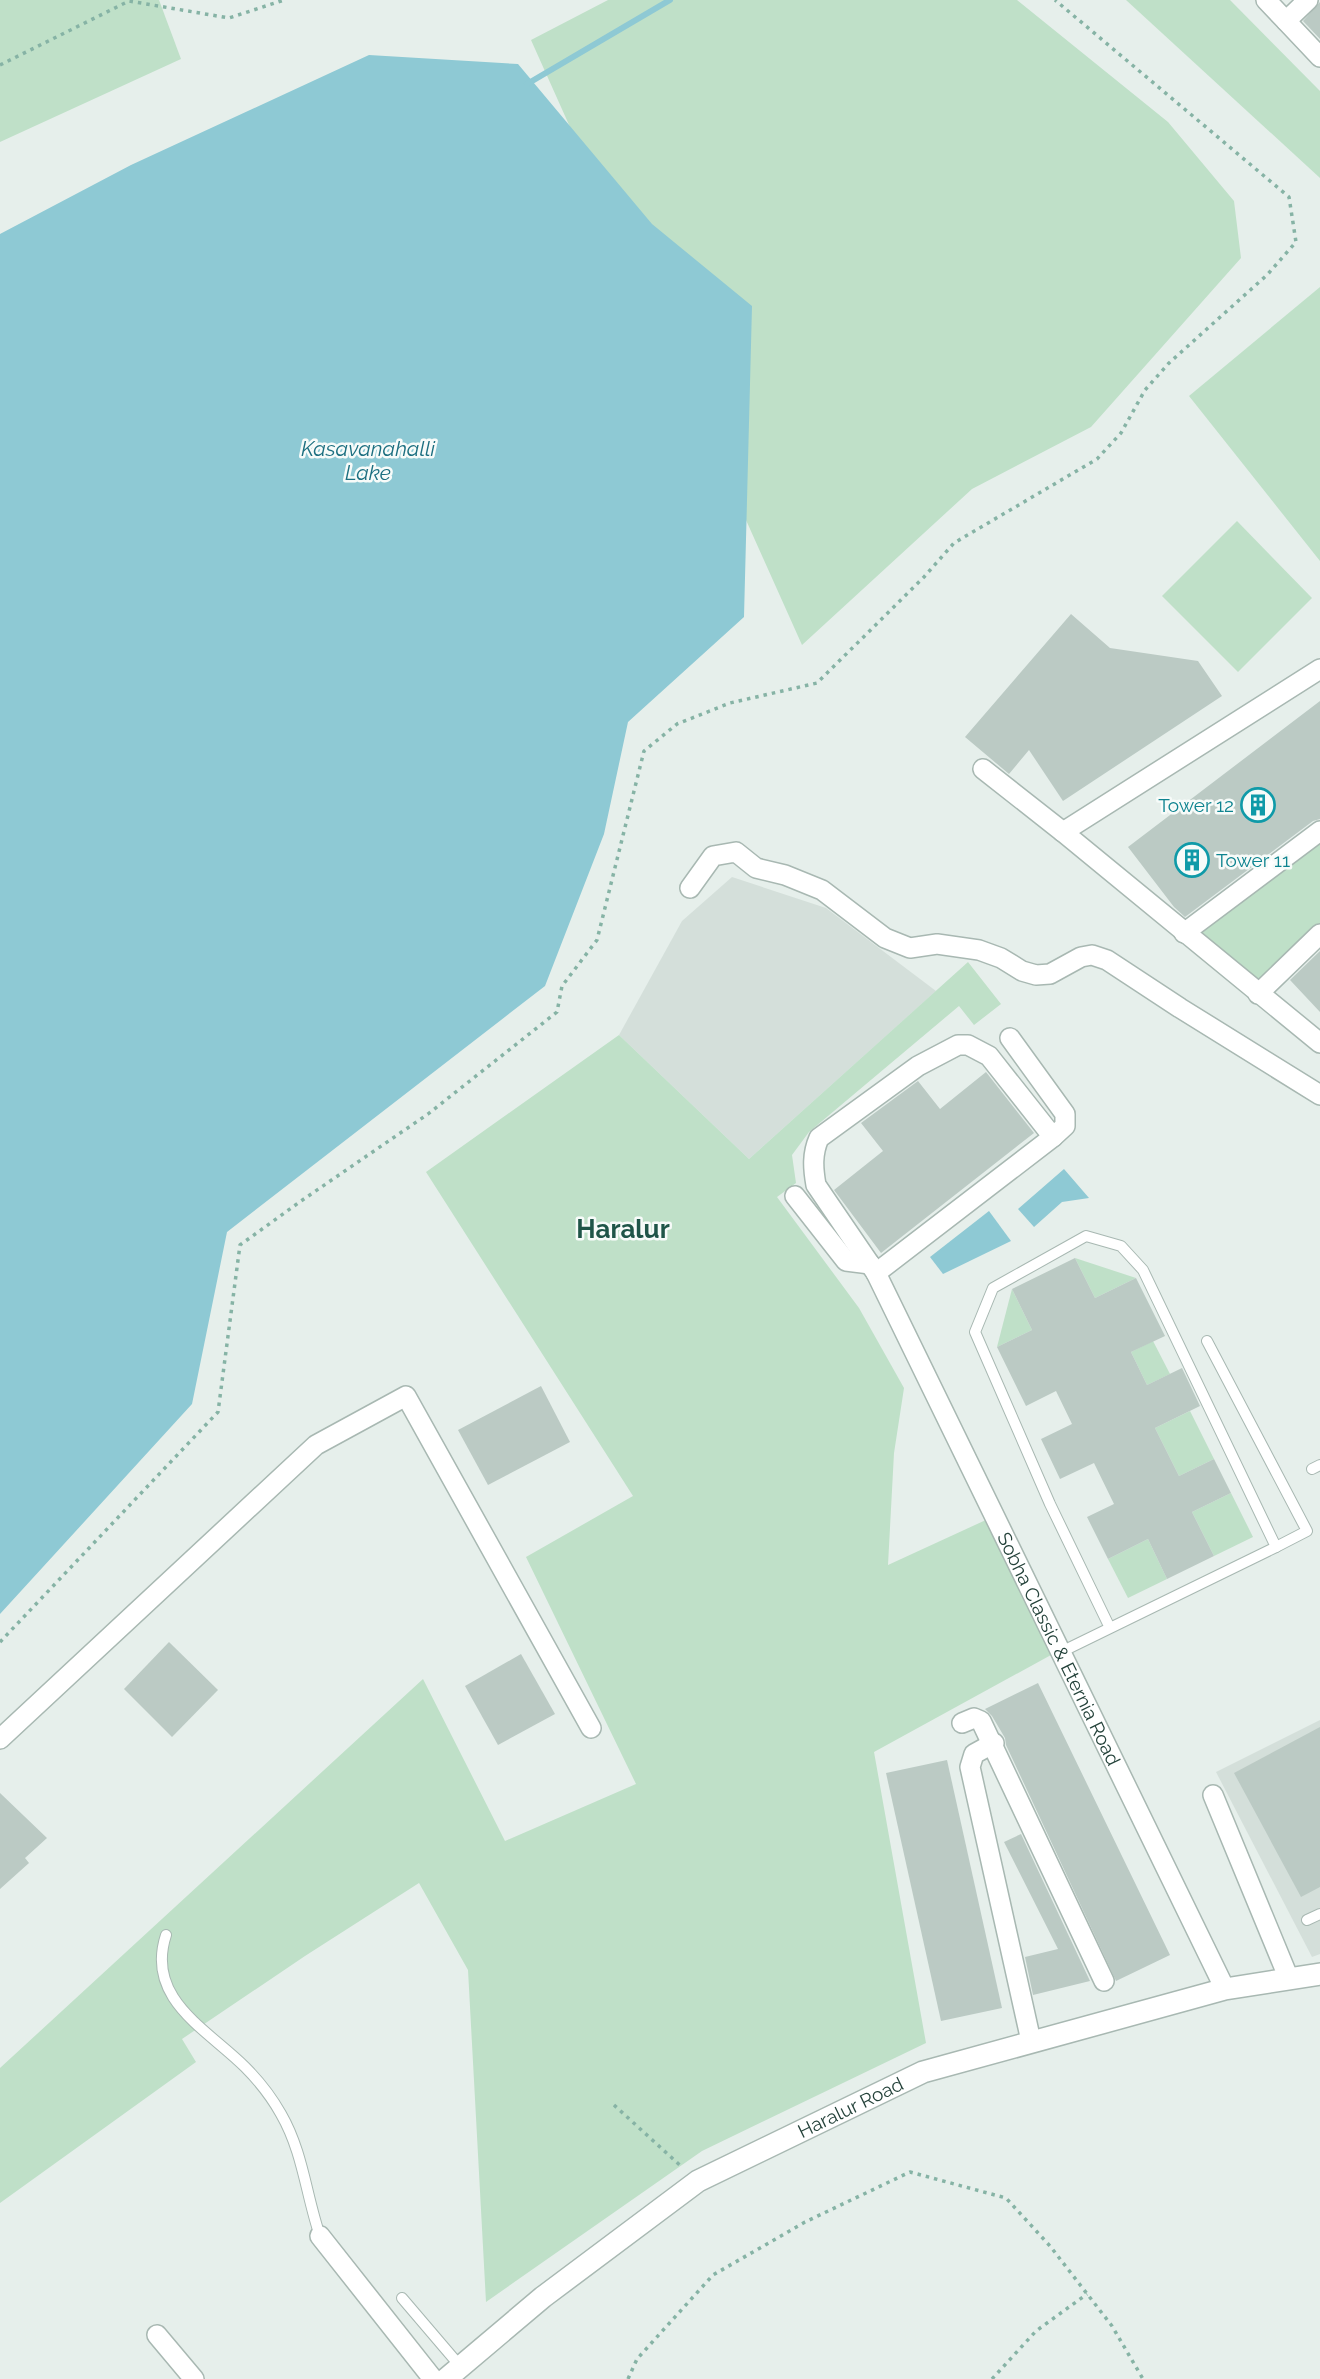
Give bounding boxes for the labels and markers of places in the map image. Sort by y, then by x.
building icon: Tower 12 [1239,786,1277,824]
place label: Tower 12 [1158,794,1234,816]
building icon: Tower 11 [1173,841,1211,879]
place label: Tower 11 [1216,849,1290,871]

